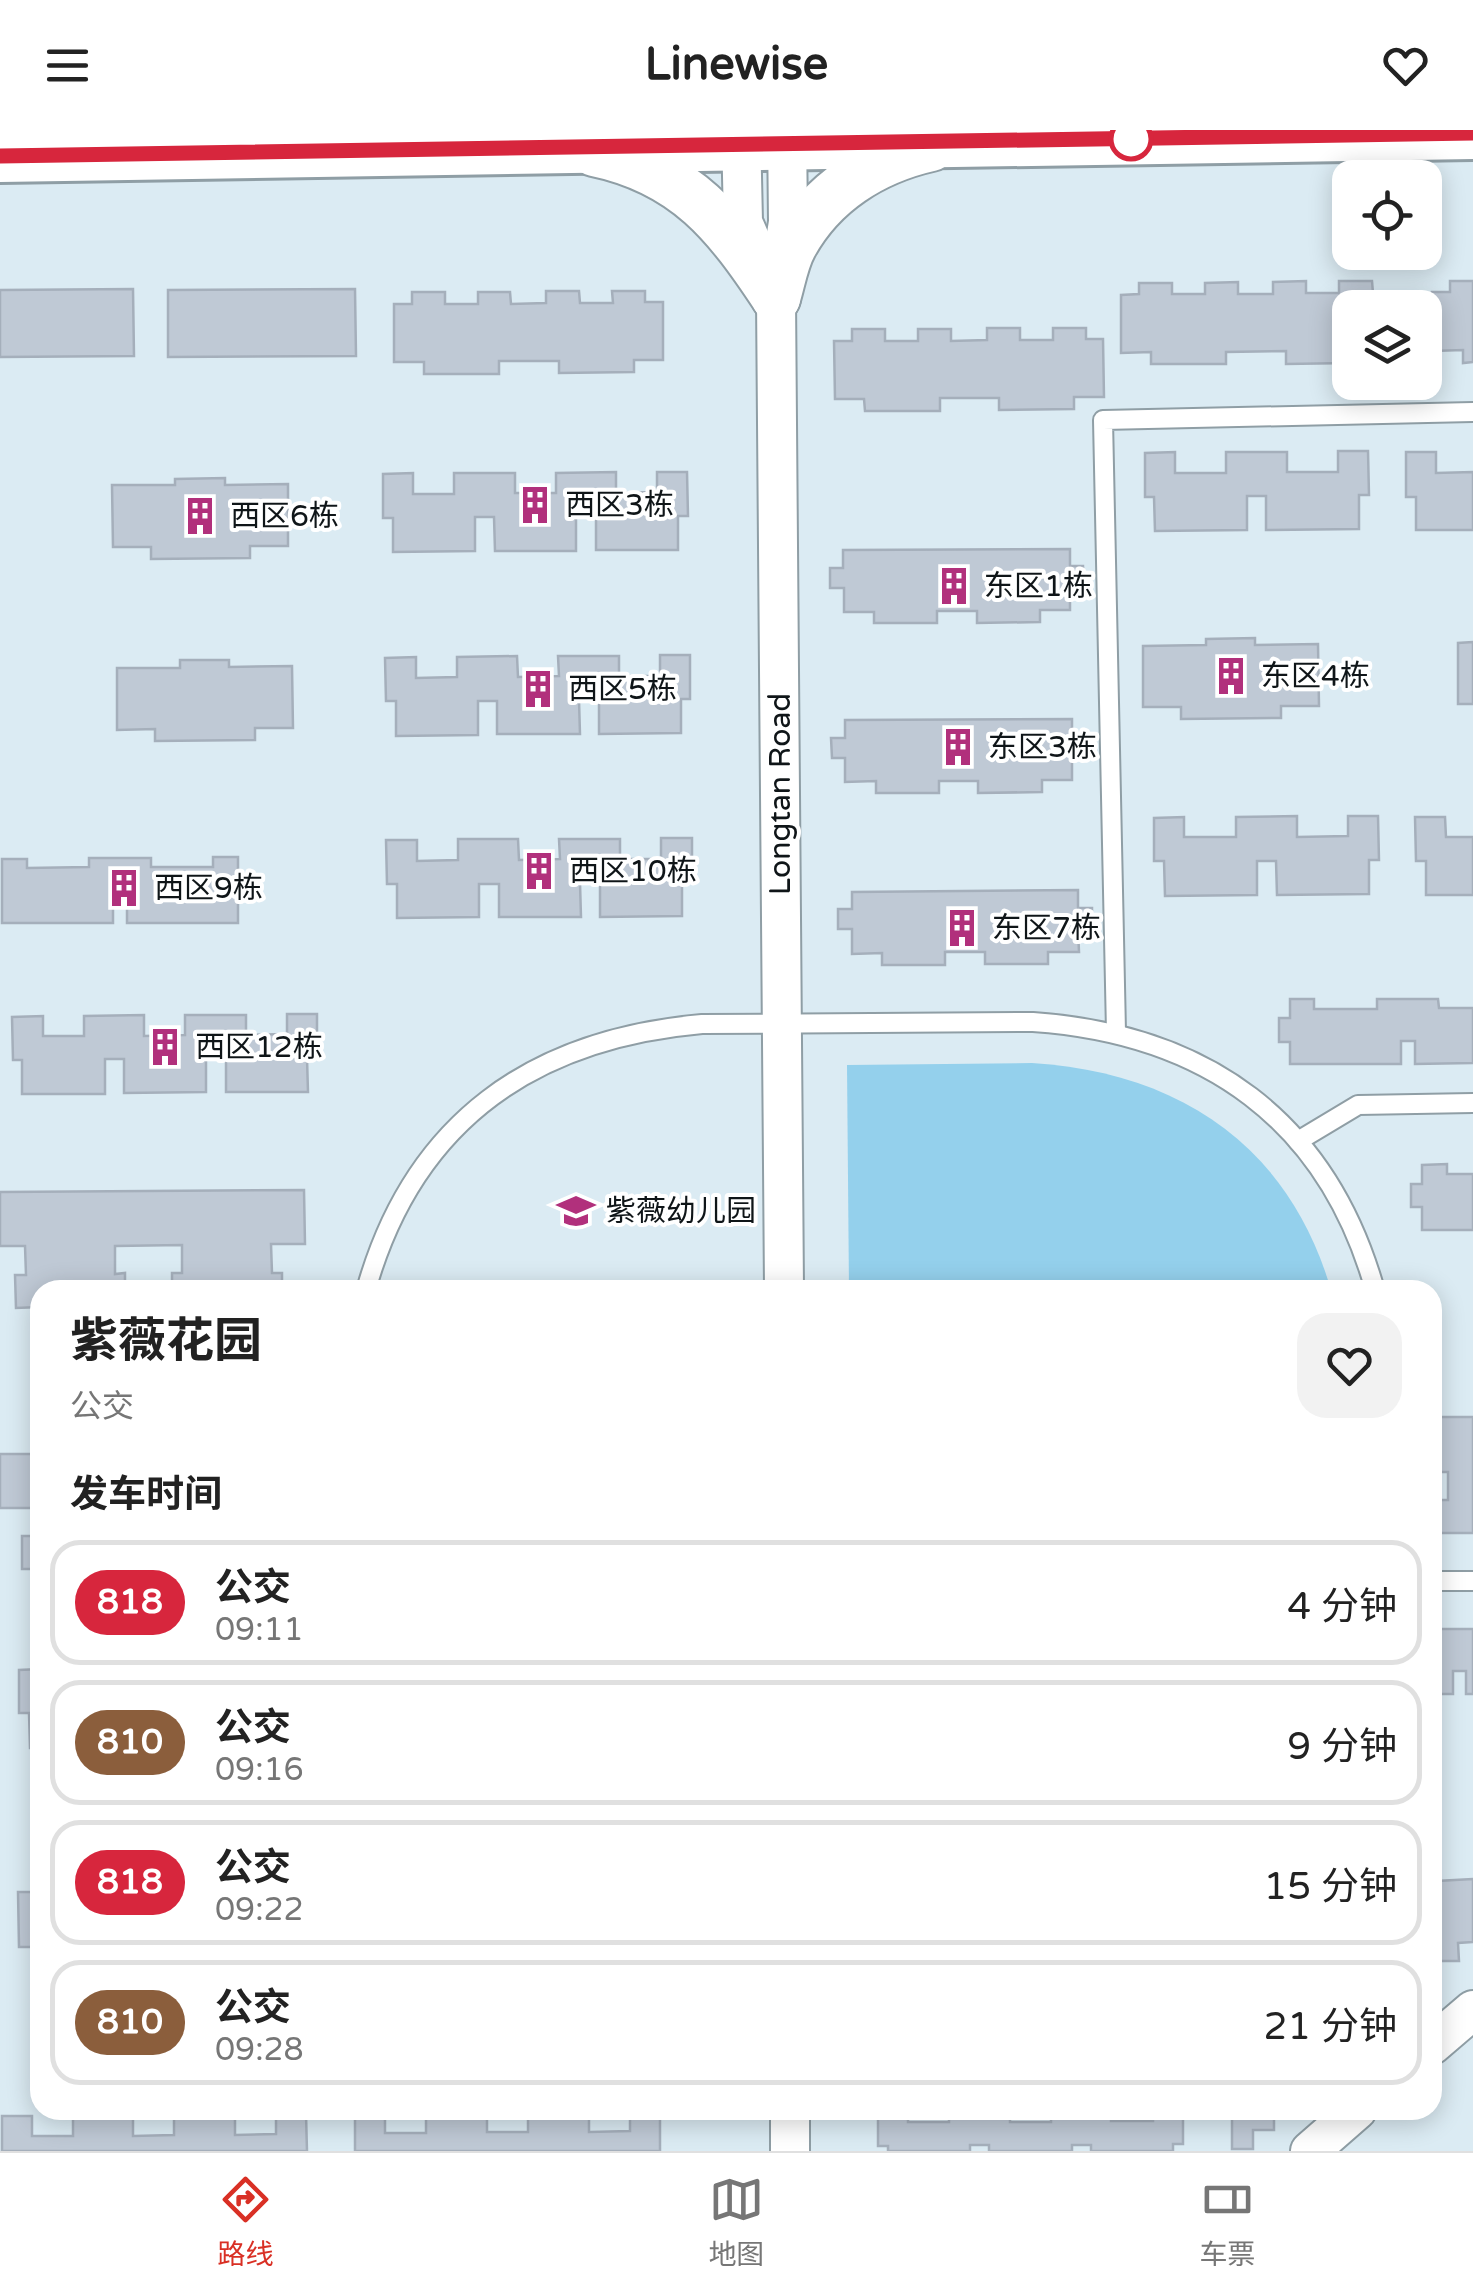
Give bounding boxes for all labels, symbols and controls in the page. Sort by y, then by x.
icon: menu [40,38,95,93]
text: Linewise [645,38,828,92]
icon: heart [1378,38,1433,93]
unlabelled marker [1110,118,1152,160]
map controls [1332,160,1442,400]
button: locate [1332,160,1442,270]
button: layers [1332,290,1442,400]
building icon: 西区3栋 [514,484,556,526]
place label: 西区3栋 [565,487,674,524]
building icon: 西区6栋 [179,495,221,537]
place label: 西区6栋 [230,498,339,535]
building icon: 东区1栋 [933,565,975,607]
place label: 东区1栋 [984,568,1093,605]
building icon: 东区4栋 [1210,655,1252,697]
place label: 东区4栋 [1261,658,1370,695]
building icon: 西区5栋 [517,668,559,710]
place label: 西区5栋 [568,671,677,708]
street label: Longtan Road [762,693,799,895]
building icon: 东区3栋 [937,726,979,768]
place label: 东区3栋 [988,729,1097,766]
building icon: 西区10栋 [518,850,560,892]
place label: 西区10栋 [569,853,697,890]
building icon: 西区9栋 [103,867,145,909]
place label: 西区9栋 [154,870,263,907]
building icon: 东区7栋 [941,907,983,949]
place label: 东区7栋 [992,910,1101,947]
building icon: 西区12栋 [144,1026,186,1068]
place label: 西区12栋 [195,1029,323,1066]
school or university icon: 紫薇幼儿园 [555,1190,597,1232]
place label: 紫薇幼儿园 [606,1193,756,1230]
text: 紫薇花园 [70,1313,262,1371]
button: heart [1297,1313,1402,1418]
text: 公交 [70,1388,134,1426]
text: 发车时间 [70,1472,222,1518]
text: 公交 [215,1565,291,1611]
text: 818 [97,1581,163,1623]
text: 4 分钟 [1287,1584,1397,1630]
text: 09:11 [215,1611,304,1649]
text: 公交 [215,1705,291,1751]
text: 810 [97,1721,163,1763]
text: 9 分钟 [1287,1724,1397,1770]
text: 09:16 [215,1751,304,1789]
text: 公交 [215,1845,291,1891]
text: 818 [97,1861,163,1903]
text: 15 分钟 [1263,1864,1397,1910]
text: 09:22 [215,1891,304,1929]
text: 公交 [215,1985,291,2031]
text: 810 [97,2001,163,2043]
text: 21 分钟 [1263,2004,1397,2050]
text: 09:28 [215,2031,304,2069]
tab: 路线 [217,2172,274,2272]
tab: 地图 [708,2172,765,2272]
tab: 车票 [1199,2172,1256,2272]

